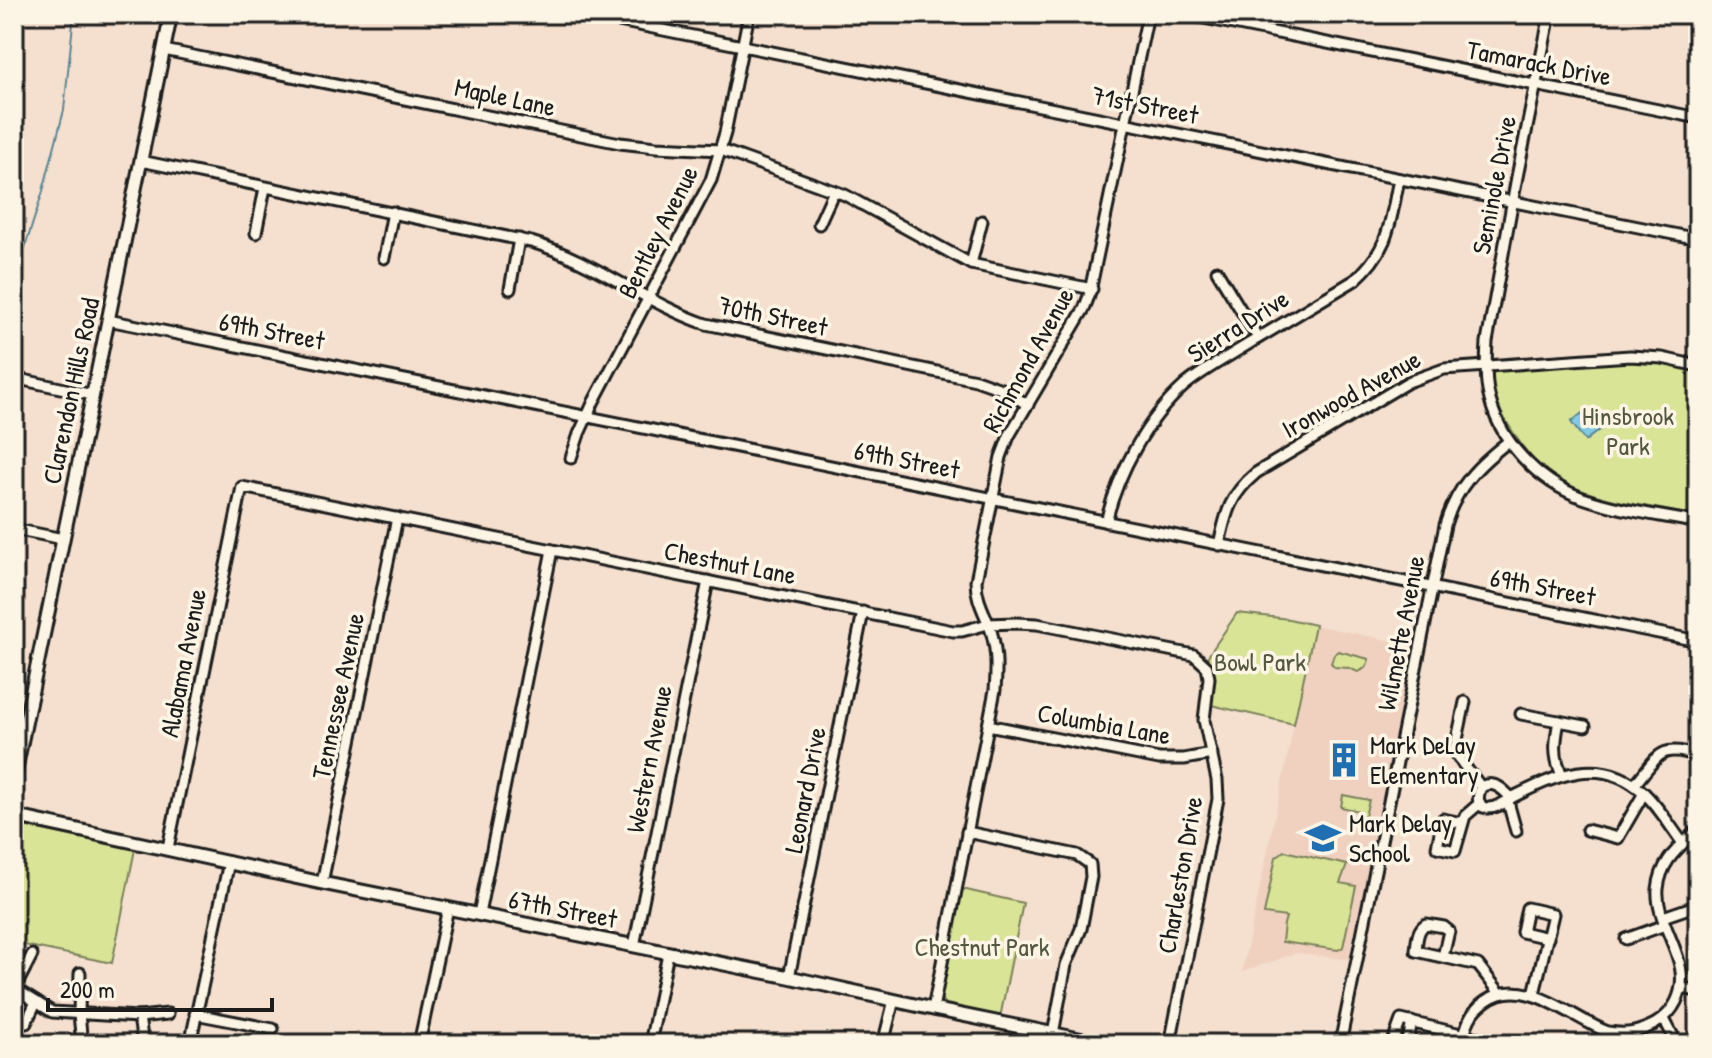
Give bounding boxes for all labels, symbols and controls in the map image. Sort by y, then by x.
street label: Tamarack Drive [1464,31,1614,94]
street label: Maple Lane [452,69,559,124]
street label: 71st Street [1089,77,1202,132]
street label: Seminole Drive [1463,113,1524,257]
street label: Bentley Avenue [609,159,706,304]
street label: Richmond Avenue [973,281,1082,438]
street label: Sierra Drive [1180,281,1295,370]
street label: 70th Street [715,287,832,344]
street label: Clarendon Hills Road [34,295,107,487]
street label: 69th Street [217,303,329,358]
street label: Ironwood Avenue [1275,341,1426,446]
park label: Hinsbrook Park [1582,398,1674,463]
street label: 69th Street [852,432,964,487]
street label: Chestnut Lane [661,533,799,592]
street label: Wilmette Avenue [1368,553,1433,713]
street label: 69th Street [1488,559,1600,614]
street label: Alabama Avenue [151,586,214,740]
street label: Tennessee Avenue [303,610,372,782]
park label: Bowl Park [1214,644,1306,679]
street label: Western Avenue [617,682,680,836]
street label: Columbia Lane [1035,695,1173,752]
street label: Leonard Drive [775,724,834,856]
place label: Mark DeLay Elementary [1370,727,1479,792]
building icon: Mark DeLay Elementary [1325,741,1363,779]
street label: Charleston Drive [1148,794,1211,956]
place label: Mark Delay School [1349,805,1452,870]
school or university icon: Mark Delay School [1304,819,1342,857]
street label: 67th Street [506,881,621,936]
park label: Chestnut Park [914,929,1050,964]
scale bar [48,962,272,1012]
text: 200 m [60,973,115,1005]

